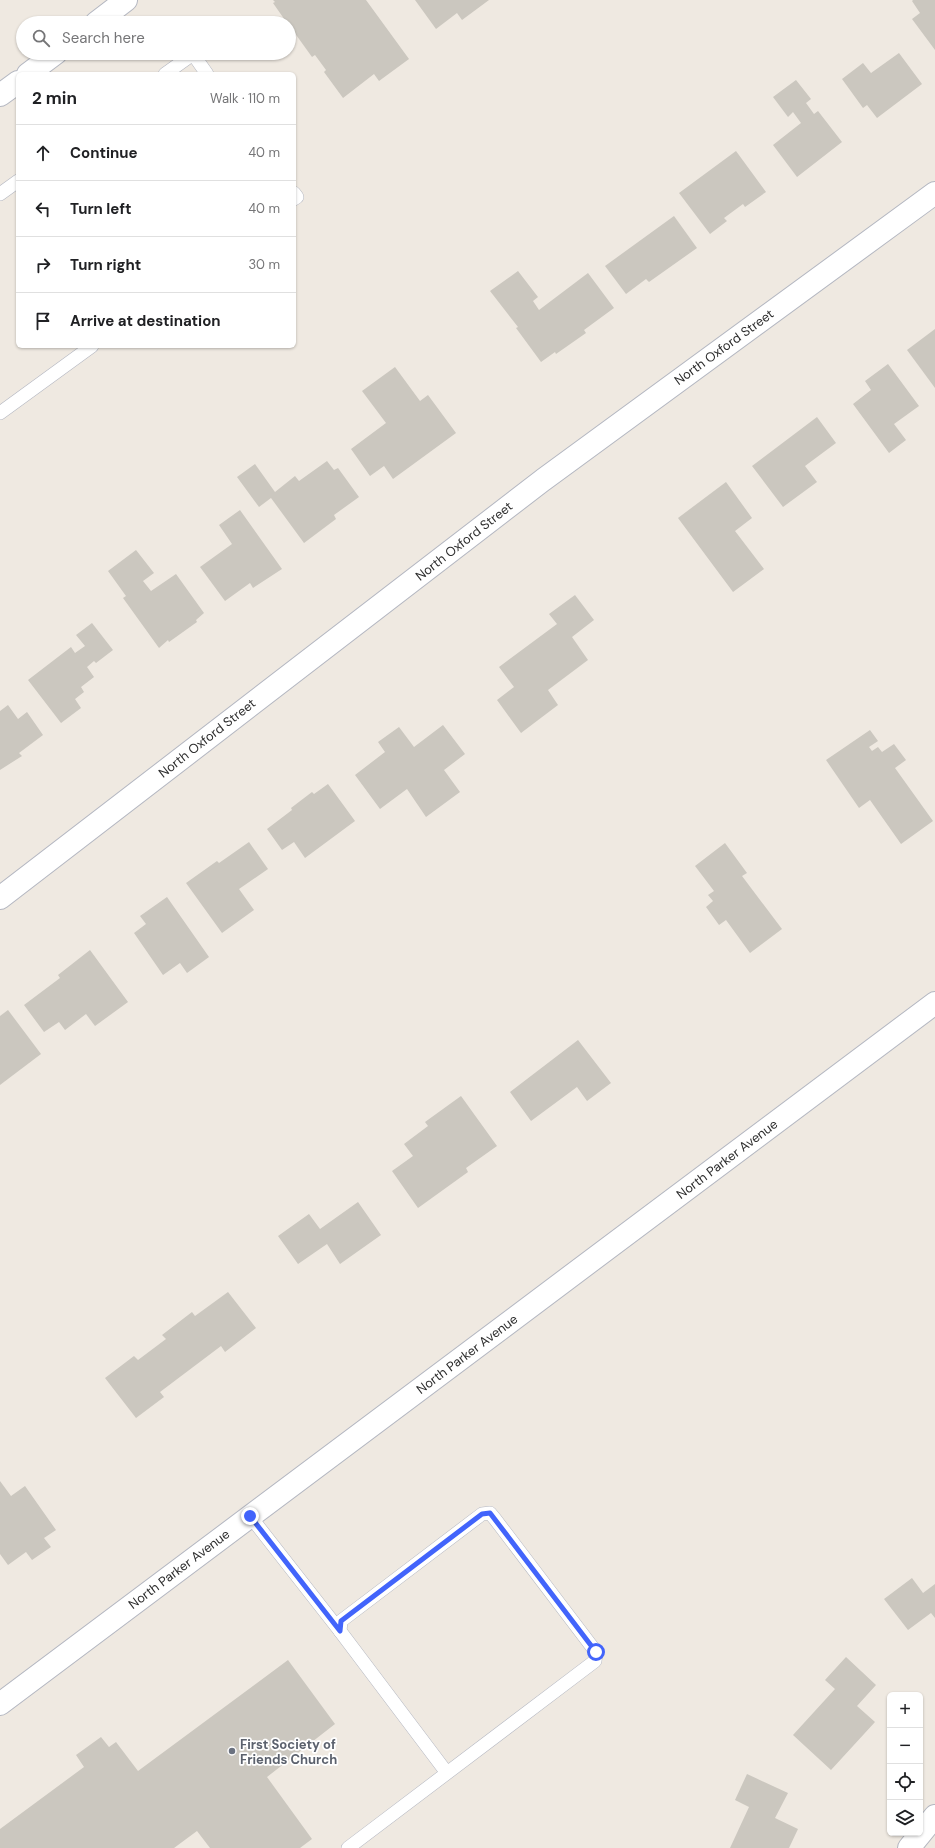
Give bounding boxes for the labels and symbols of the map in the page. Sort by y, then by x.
street label: North Oxford Street [671,305,777,389]
street label: North Oxford Street [412,498,516,584]
street label: North Oxford Street [155,695,259,781]
street label: North Parker Avenue [673,1115,781,1203]
street label: North Parker Avenue [413,1310,521,1398]
route end [241,1507,259,1525]
street label: North Parker Avenue [125,1525,233,1613]
route start [587,1643,605,1661]
place label: First Society of Friends Church [240,1736,337,1768]
marker: First Society of Friends Church [227,1746,237,1756]

